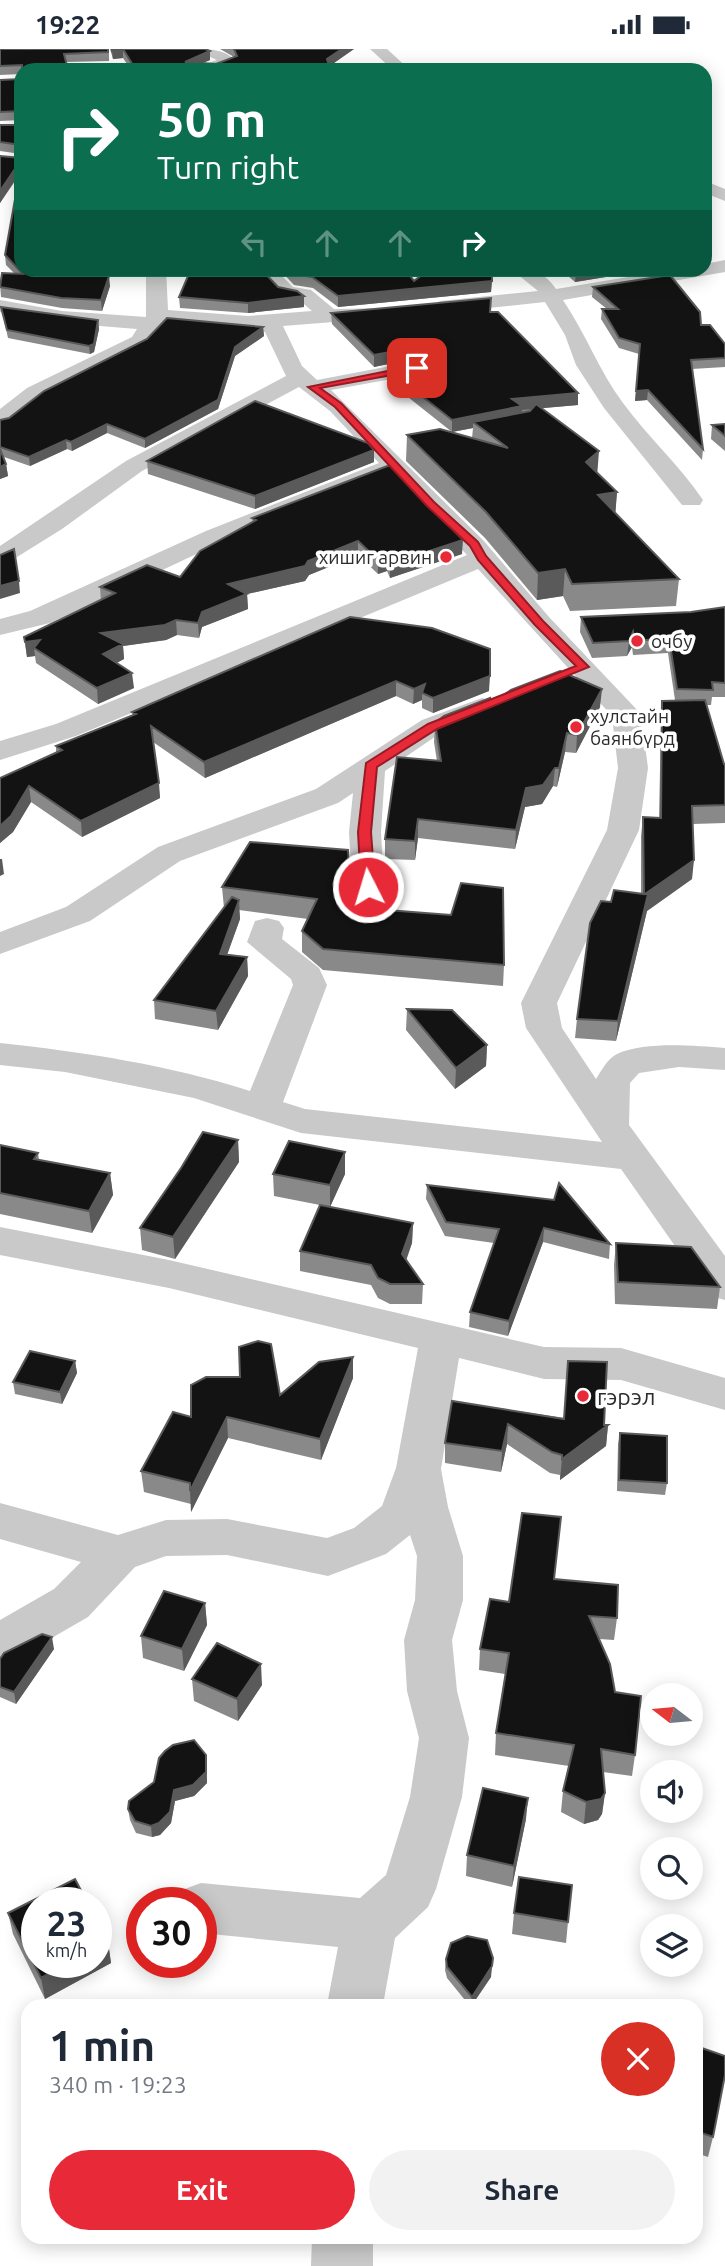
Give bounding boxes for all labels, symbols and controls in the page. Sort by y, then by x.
text: 19:22 [35,10,100,39]
icon: right [42,91,133,182]
text: 50 m [157,91,266,146]
text: Turn right [157,149,299,185]
icon: left [235,224,273,262]
icon: ahead [308,224,346,262]
icon: ahead [381,224,419,262]
icon: right [454,224,492,262]
pin [387,338,447,398]
icon: arrive [398,349,436,387]
place label: хишиг арвин [319,546,432,568]
marker: хишиг арвин [438,549,454,565]
place label: очбу [651,630,692,652]
marker: очбу [629,633,645,649]
place label: хулстайн баянбүрд [590,705,675,749]
marker: хулстайн баянбүрд [568,719,584,735]
position arrow [331,850,405,924]
place label: гэрэл [597,1384,655,1409]
marker: гэрэл [575,1388,591,1404]
north arrow [640,1683,704,1747]
map controls [640,1683,703,1977]
button: sound [640,1760,703,1823]
button: search [640,1837,703,1900]
speed limit sign: 30 [126,1887,217,1978]
text: 23 [47,1903,86,1943]
button: layers [640,1914,703,1977]
text: km/h [46,1940,87,1960]
text: 1 min [49,2022,155,2069]
button: close [601,2022,675,2096]
text: 340 m · 19:23 [49,2072,187,2097]
button: Exit [49,2150,355,2230]
button: Share [369,2150,675,2230]

